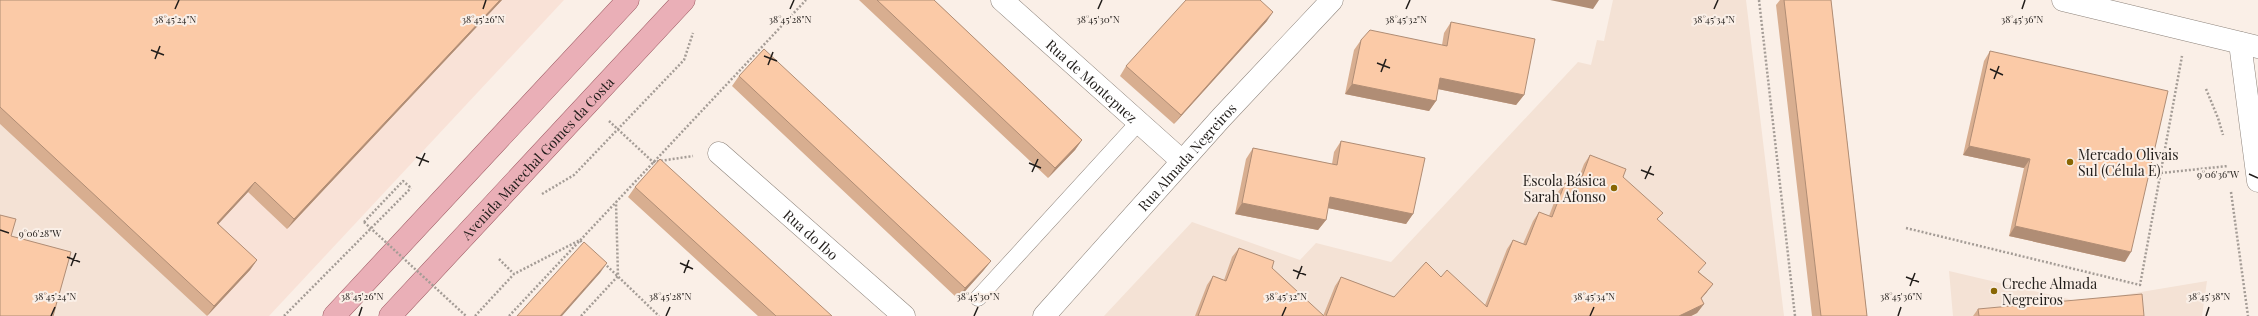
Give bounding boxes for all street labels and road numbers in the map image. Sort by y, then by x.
street label: Rua de Montepuez [1042,35,1142,127]
street label: Avenida Marechal Gomes da Costa [456,72,618,244]
street label: Rua Almada Negreiros [1133,98,1240,215]
street label: Rua do Ibo [780,205,843,264]

